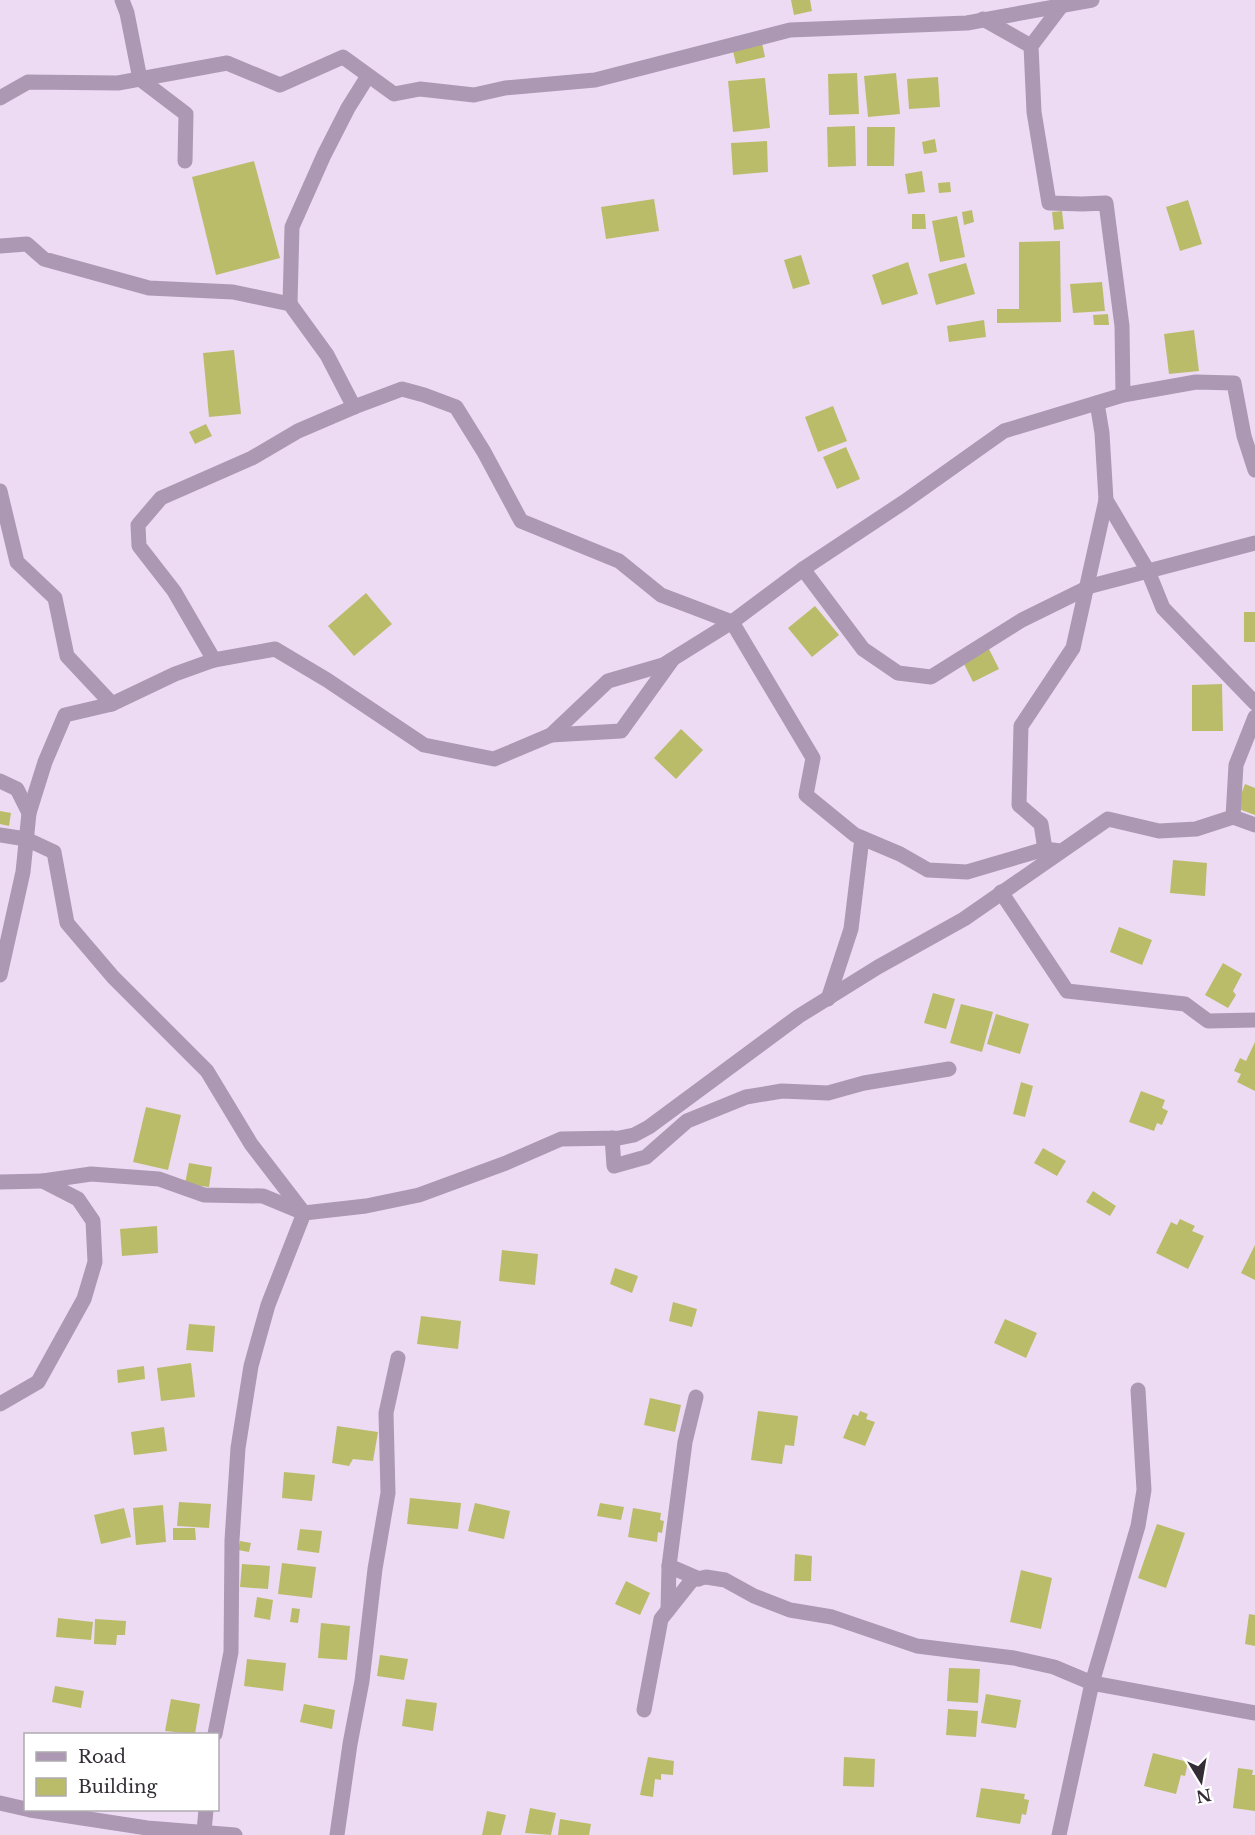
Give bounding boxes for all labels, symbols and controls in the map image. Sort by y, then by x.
legend [24,1733,219,1811]
text: Road [78,1746,126,1768]
north arrow [1171,1751,1231,1811]
text: Building [78,1776,157,1798]
text: N [1195,1784,1213,1807]

